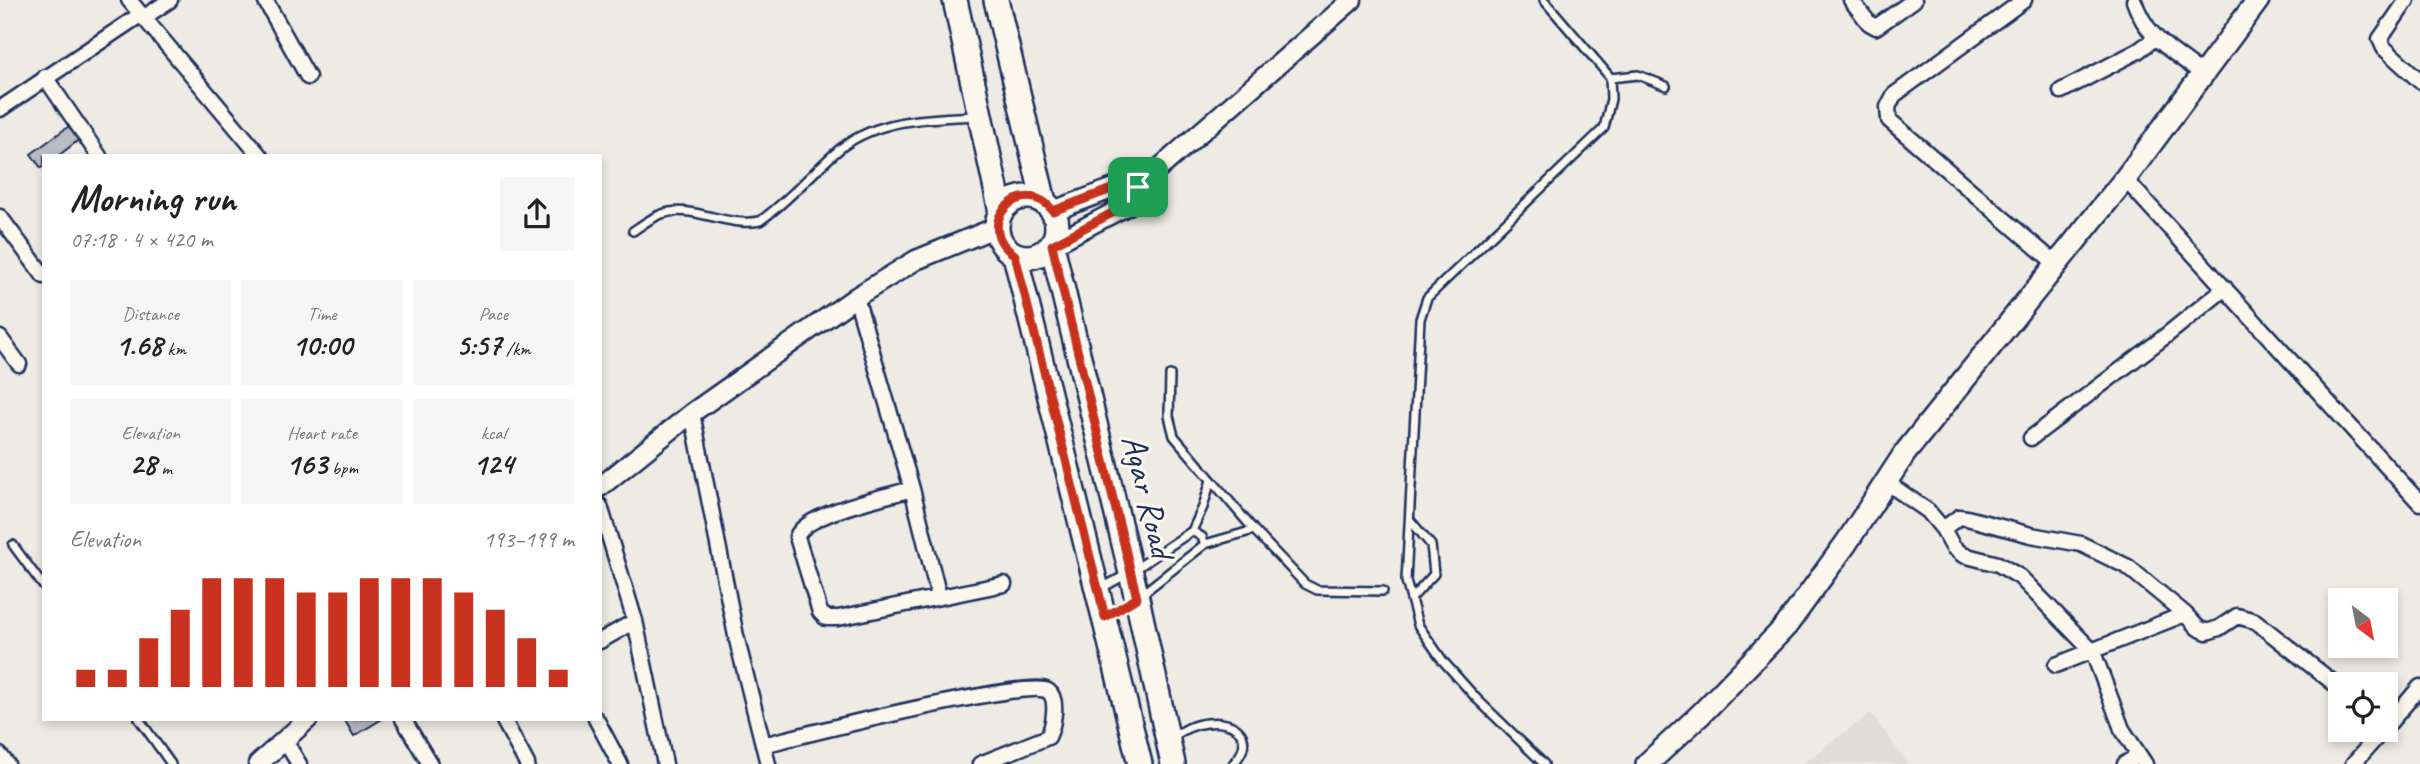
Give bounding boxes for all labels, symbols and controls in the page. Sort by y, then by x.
pin [1108,157,1168,217]
icon: arrive [1119,168,1157,206]
text: Morning run [70,175,236,222]
button: share [500,177,574,251]
text: 07:18 · 4 × 420 m [70,225,213,254]
text: Distance [122,302,179,326]
text: Time [307,302,337,326]
text: Pace [479,302,508,326]
text: 1.68 [116,326,163,364]
text: 10:00 [292,326,352,364]
text: 5:57 [456,326,501,364]
text: km [163,337,186,361]
text: /km [501,337,531,361]
text: Elevation [121,421,180,445]
text: Heart rate [287,421,357,445]
text: kcal [481,421,506,445]
street label: Agar Road [1111,430,1186,567]
text: 28 [130,445,157,483]
text: 163 [286,445,327,483]
text: 124 [473,445,514,483]
text: m [157,456,172,480]
text: bpm [327,456,358,480]
text: Elevation [70,525,141,554]
text: 193–199 m [483,525,574,554]
north arrow [2328,588,2398,658]
map controls [2328,588,2398,742]
button: locate [2328,672,2398,742]

